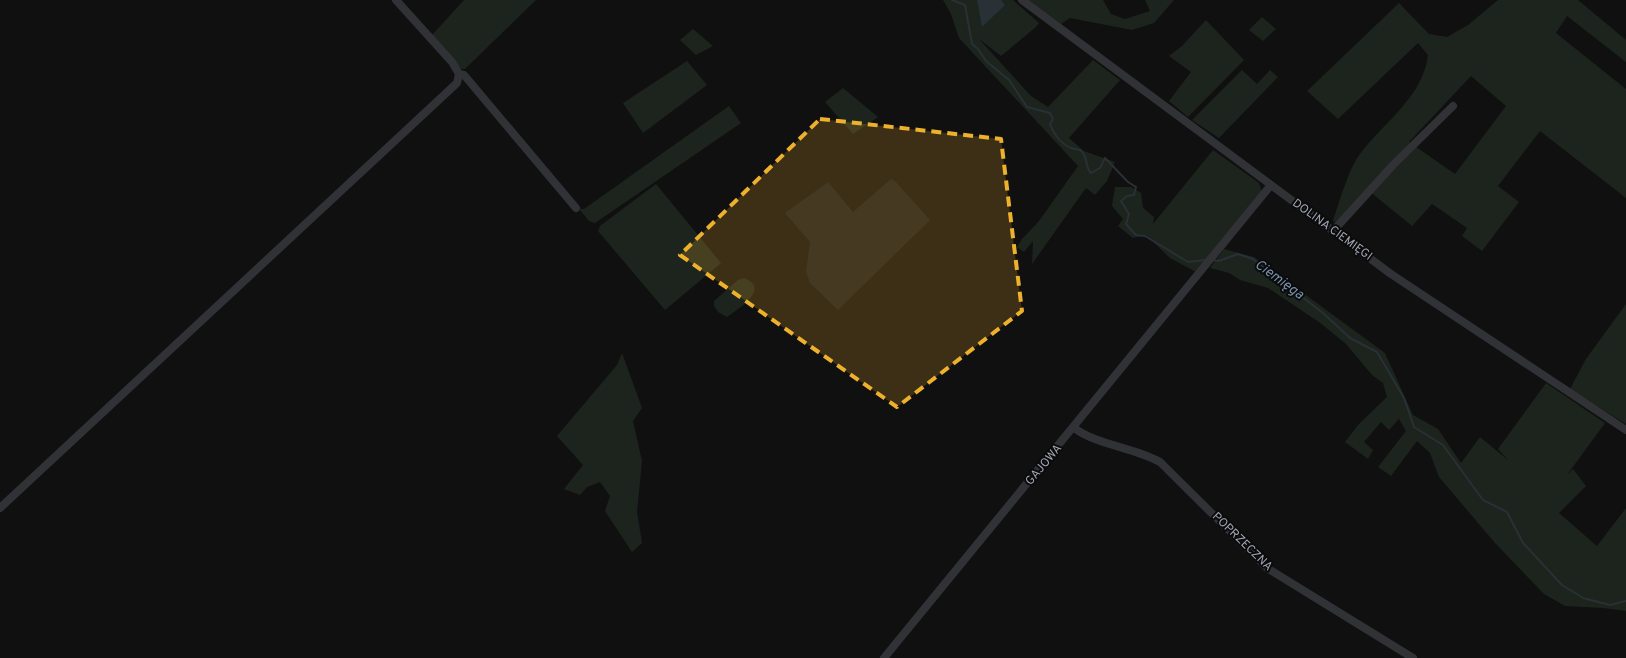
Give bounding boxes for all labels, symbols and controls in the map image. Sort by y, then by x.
street label: DOLINA CIEMIĘGI [1289,196,1375,264]
water label: Ciemięga [1251,257,1307,304]
street label: GAJOWA [1022,441,1066,489]
street label: POPRZECZNA [1208,509,1276,575]

